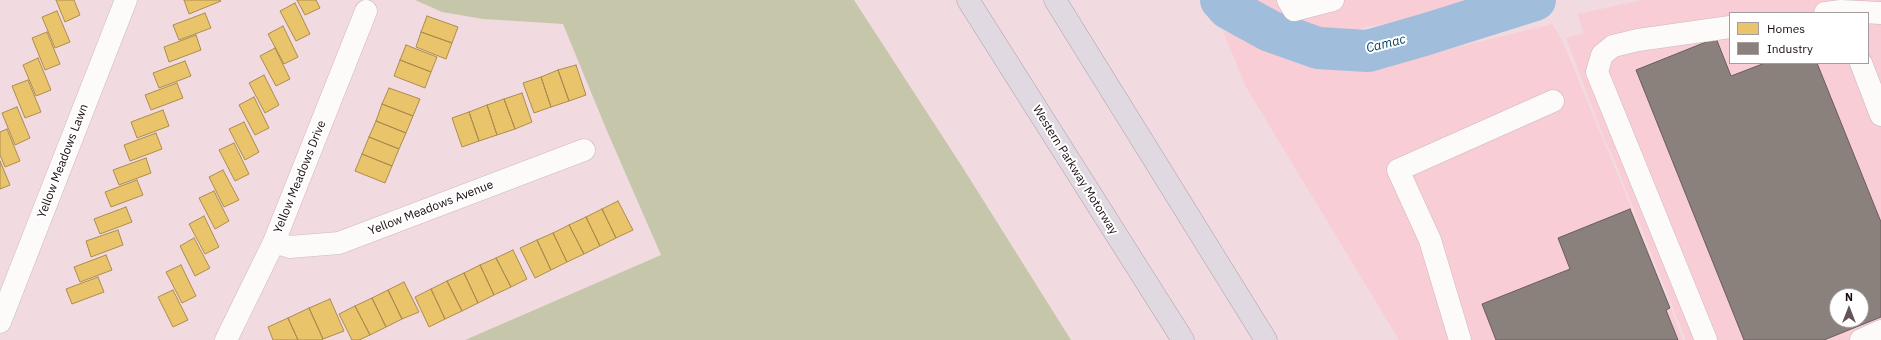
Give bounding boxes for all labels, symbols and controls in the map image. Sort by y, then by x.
legend [1729,12,1869,64]
text: Homes [1767,21,1805,36]
water label: Camac [1365,32,1407,56]
text: Industry [1767,41,1813,56]
street label: Yellow Meadows Lawn [35,102,91,220]
street label: Western Parkway Motorway [1029,103,1121,237]
street label: Yellow Meadows Drive [271,119,329,235]
street label: Yellow Meadows Avenue [367,178,495,238]
north arrow [1829,288,1869,328]
text: N [1845,290,1853,304]

